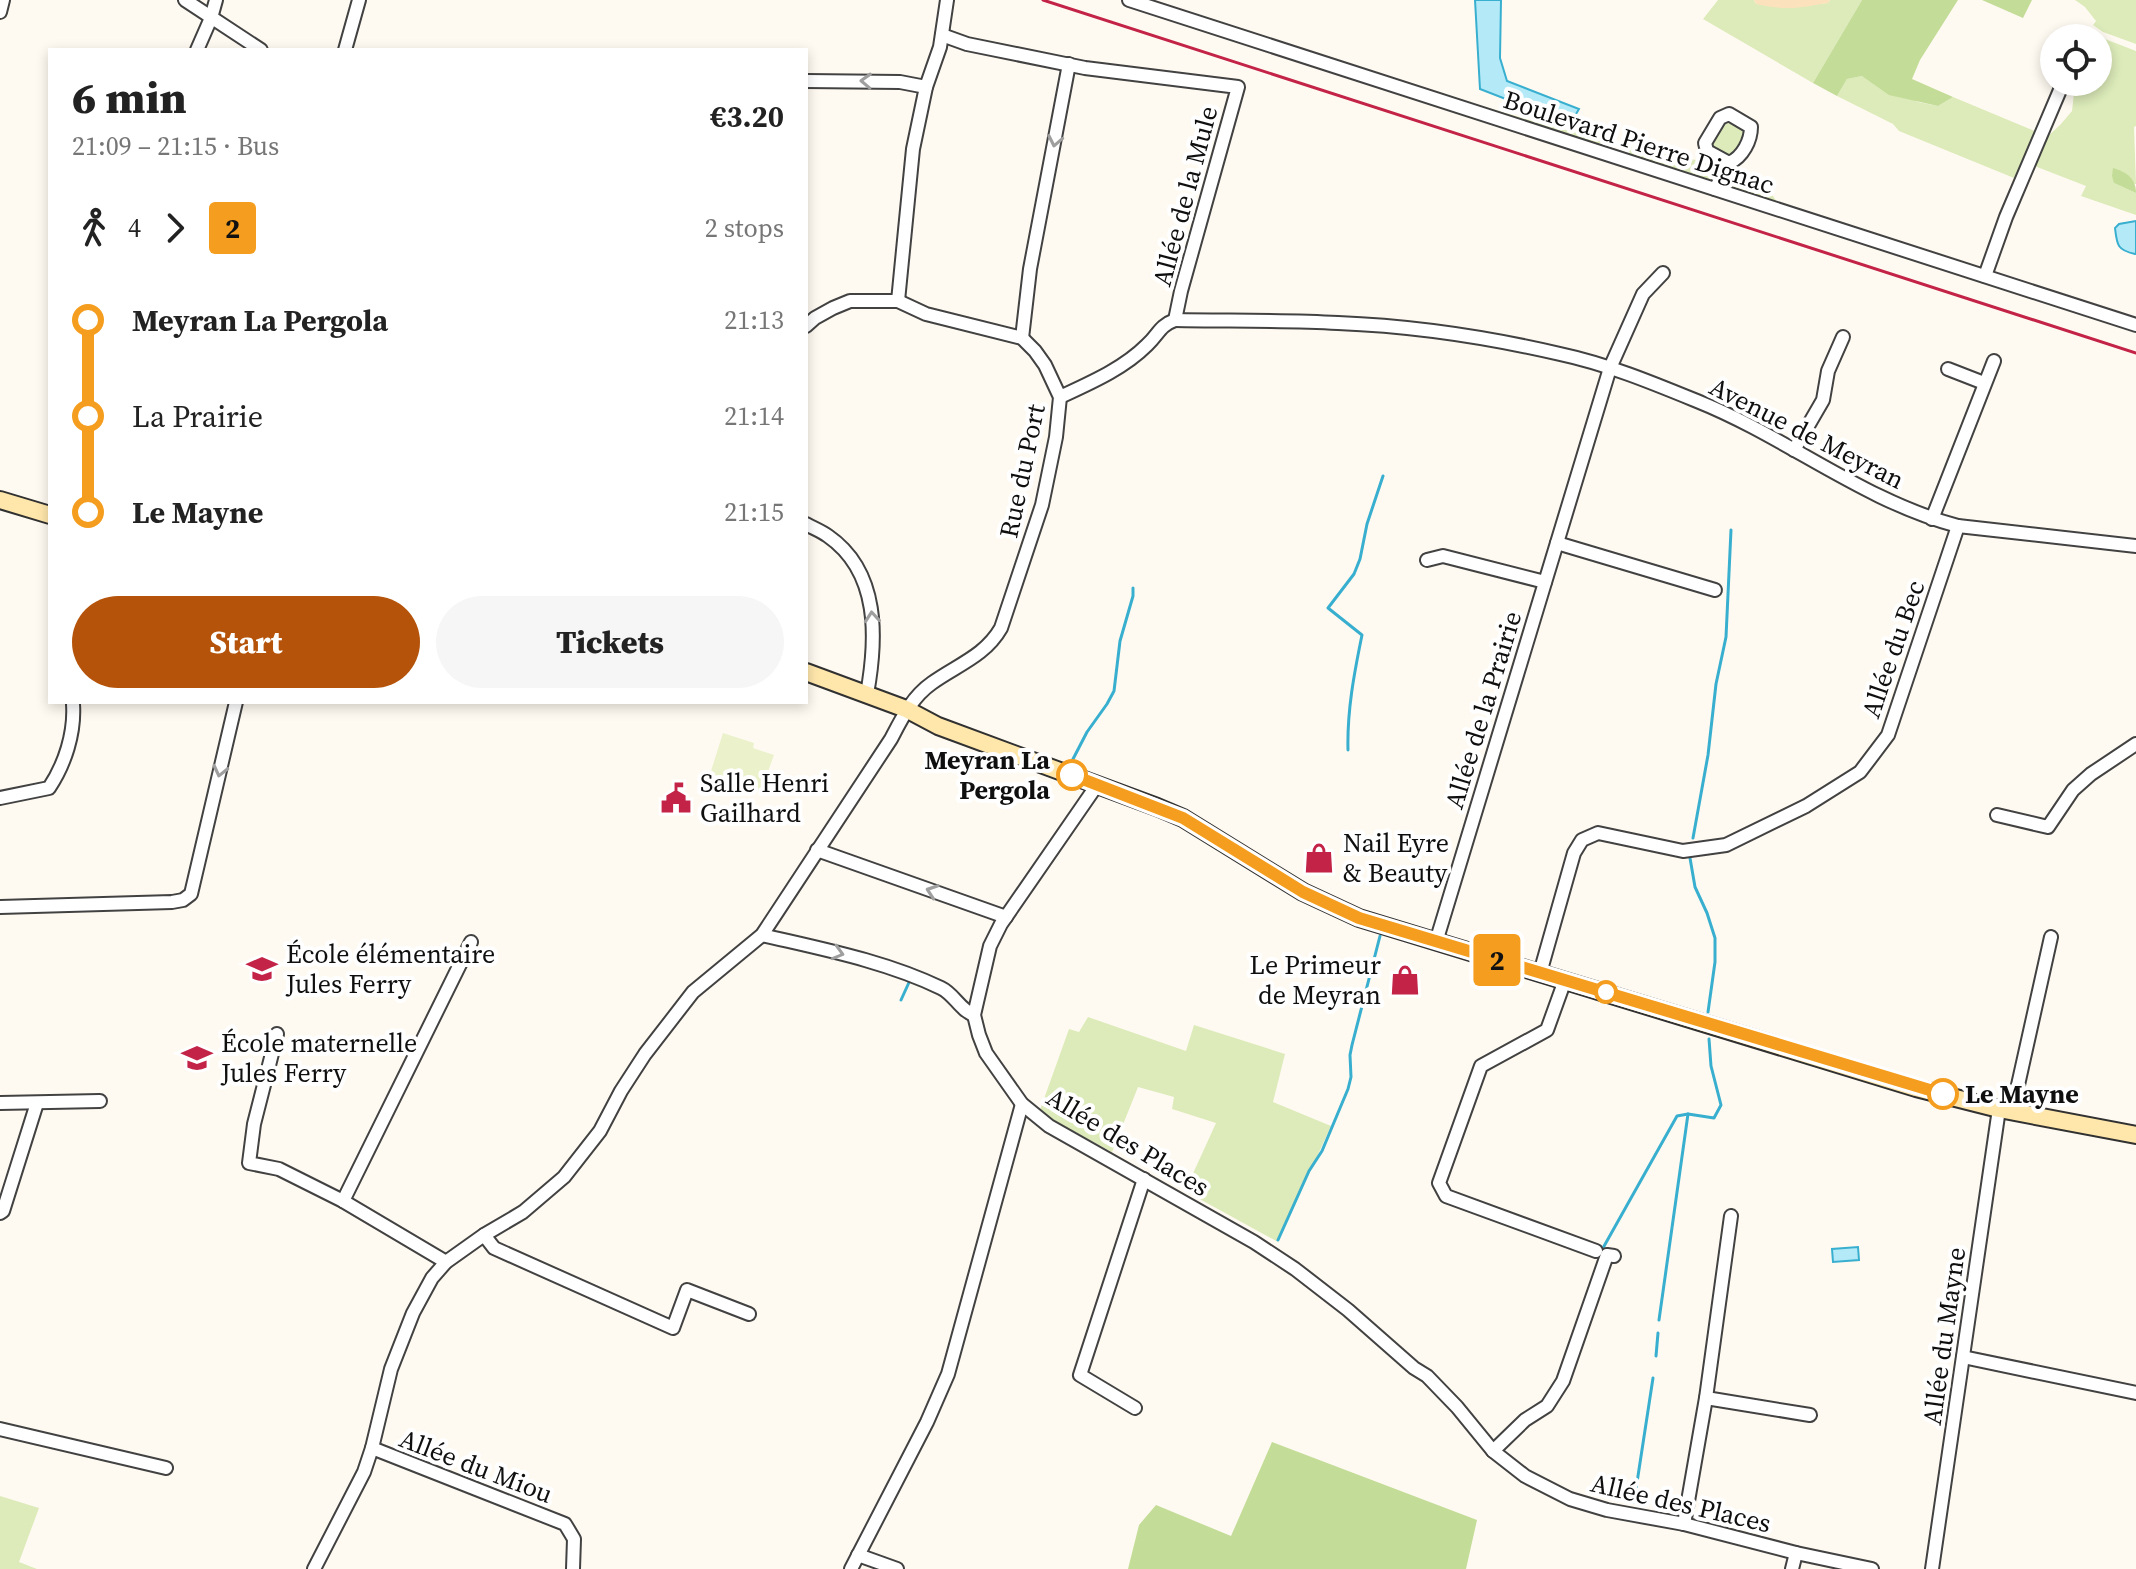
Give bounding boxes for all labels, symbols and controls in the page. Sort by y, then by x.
map controls [2040,24,2112,96]
button: locate [2040,24,2112,96]
text: 6 min [72,67,187,128]
one-way arrow [859,73,872,90]
street label: Boulevard Pierre Dignac [1499,81,1779,203]
text: €3.20 [710,96,784,137]
street label: Allée de la Mule [1144,102,1226,290]
text: 21:09 – 21:15 · Bus [72,128,279,164]
one-way arrow [1047,134,1064,147]
icon: walk [72,206,116,250]
icon: forward [153,206,197,250]
text: 2 [225,209,240,247]
text: 4 [128,210,141,246]
text: 2 stops [705,210,784,246]
text: Meyran La Pergola [132,300,388,341]
text: 21:13 [724,302,784,338]
street label: Avenue de Meyran [1703,368,1911,498]
text: La Prairie [132,396,263,437]
text: 21:14 [724,398,784,434]
street label: Rue du Port [990,400,1054,541]
text: Le Mayne [132,492,263,533]
text: 21:15 [724,494,784,530]
street label: Allée du Bec [1853,575,1933,723]
button: Start [72,596,420,688]
button: Tickets [436,596,784,688]
street label: Allée de la Prairie [1436,607,1530,813]
one-way arrow [864,610,881,623]
place label: Meyran La Pergola [924,742,1050,808]
marker: Meyran La Pergola [1057,760,1087,790]
one-way arrow [212,763,229,777]
place label: Salle Henri Gailhard [700,765,829,831]
public building icon: Salle Henri Gailhard [659,781,693,815]
place label: Nail Eyre & Beauty [1343,825,1449,891]
shop icon: Nail Eyre & Beauty [1302,841,1336,875]
one-way arrow [926,884,940,900]
line badge: 2 [1471,934,1523,986]
place label: École élémentaire Jules Ferry [285,936,495,1002]
text: 2 [1489,941,1505,979]
one-way arrow [830,944,844,960]
place label: Le Primeur de Meyran [1250,947,1381,1013]
school or university icon: École élémentaire Jules Ferry [245,952,279,986]
shop icon: Le Primeur de Meyran [1388,963,1422,997]
unlabelled marker [1595,981,1617,1003]
place label: École maternelle Jules Ferry [220,1025,417,1091]
school or university icon: École maternelle Jules Ferry [180,1041,214,1075]
place label: Le Mayne [1965,1076,2079,1112]
street label: Allée des Places [1040,1079,1216,1205]
marker: Le Mayne [1928,1079,1958,1109]
street label: Allée du Mayne [1914,1245,1974,1427]
street label: Allée du Miou [394,1420,558,1512]
street label: Allée des Places [1587,1465,1775,1541]

